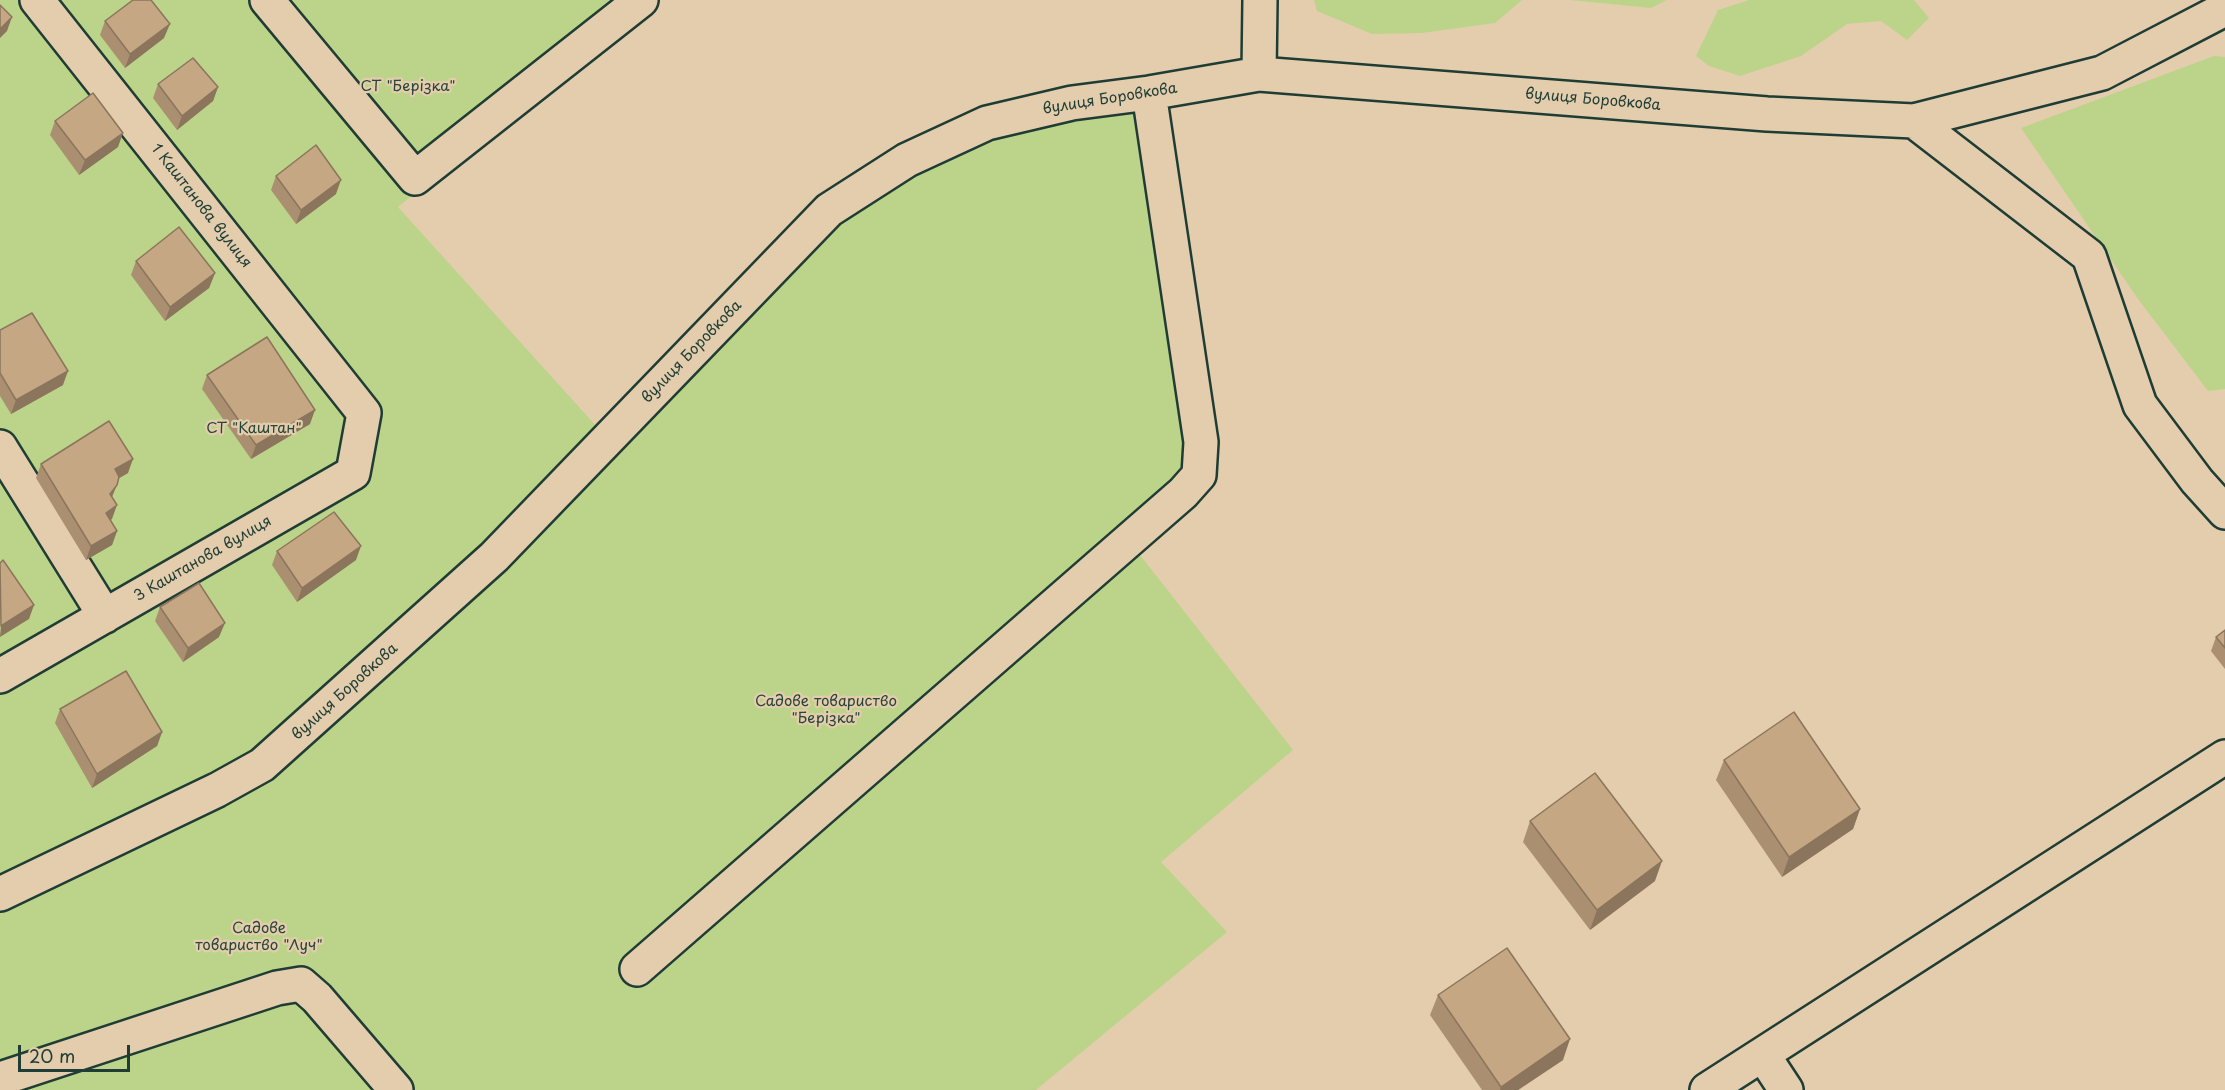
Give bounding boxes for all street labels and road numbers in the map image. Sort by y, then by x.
street label: вулиця Боровкова [1041,79,1179,119]
street label: вулиця Боровкова [1524,85,1662,115]
street label: 1 Каштанова вулиця [147,140,255,272]
street label: вулиця Боровкова [638,297,746,407]
street label: 3 Каштанова вулиця [131,512,275,606]
street label: вулиця Боровкова [288,640,402,744]

